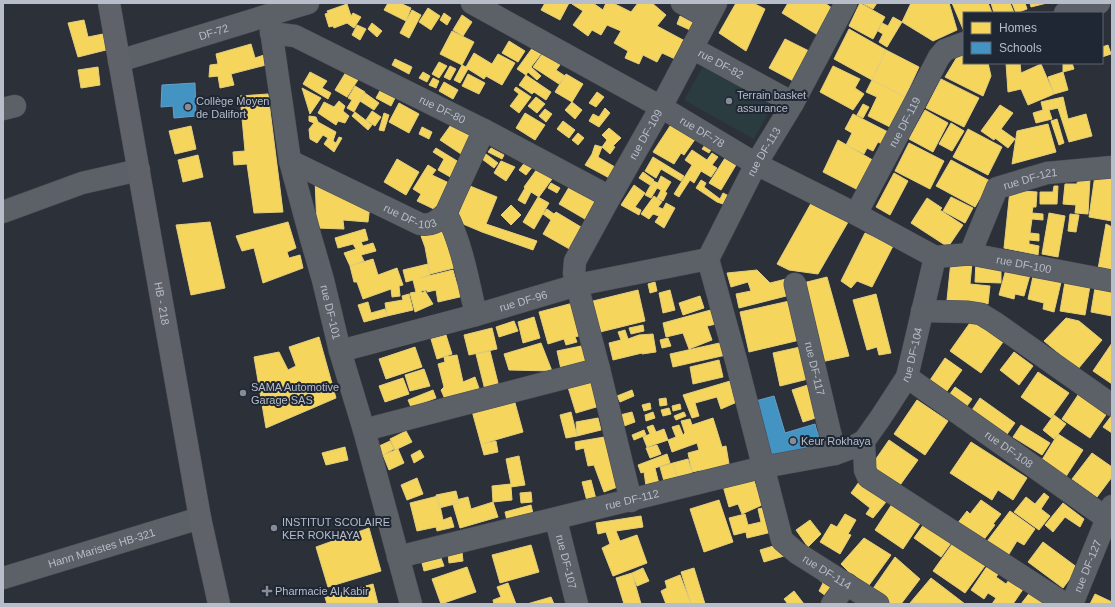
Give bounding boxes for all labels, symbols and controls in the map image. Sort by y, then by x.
legend [963,12,1103,64]
text: Homes [999,21,1037,35]
street label: DF-72 [197,22,230,42]
text: Schools [999,41,1042,55]
street label: rue DF-82 [696,47,746,81]
place label: Terrain basket assurance [737,89,806,114]
street label: rue DF-80 [418,93,467,126]
place label: Collège Moyen de Dalifort [196,95,269,120]
street label: rue DF-119 [886,95,923,149]
marker: Terrain basket assurance [724,96,734,106]
marker: Collège Moyen de Dalifort [183,102,193,112]
street label: rue DF-109 [627,107,664,162]
street label: rue DF-78 [678,114,727,150]
street label: rue DF-113 [745,125,783,178]
street label: rue DF-121 [1002,166,1058,192]
street label: rue DF-103 [382,201,438,231]
street label: rue DF-100 [995,253,1052,275]
street label: HB - 218 [152,281,172,326]
street label: rue DF-101 [318,284,343,341]
street label: rue DF-96 [498,288,549,314]
street label: rue DF-104 [899,326,924,384]
street label: rue DF-117 [803,341,827,397]
place label: SAMA Automotive Garage SAS [251,381,339,406]
marker: SAMA Automotive Garage SAS [238,388,248,398]
street label: rue DF-108 [983,428,1035,470]
place label: Keur Rokhaya [801,435,872,447]
marker: Keur Rokhaya [788,436,798,446]
street label: rue DF-112 [604,487,660,512]
place label: INSTITUT SCOLAIRE KER ROKHAYA [282,516,390,541]
marker: INSTITUT SCOLAIRE KER ROKHAYA [269,523,279,533]
street label: Hann Maristes HB-321 [46,526,157,570]
street label: rue DF-107 [554,533,579,590]
street label: rue DF-127 [1071,538,1104,594]
street label: rue DF-114 [801,552,854,592]
place label: Pharmacie Al Kabir [275,585,369,597]
marker: Pharmacie Al Kabir [262,586,272,596]

